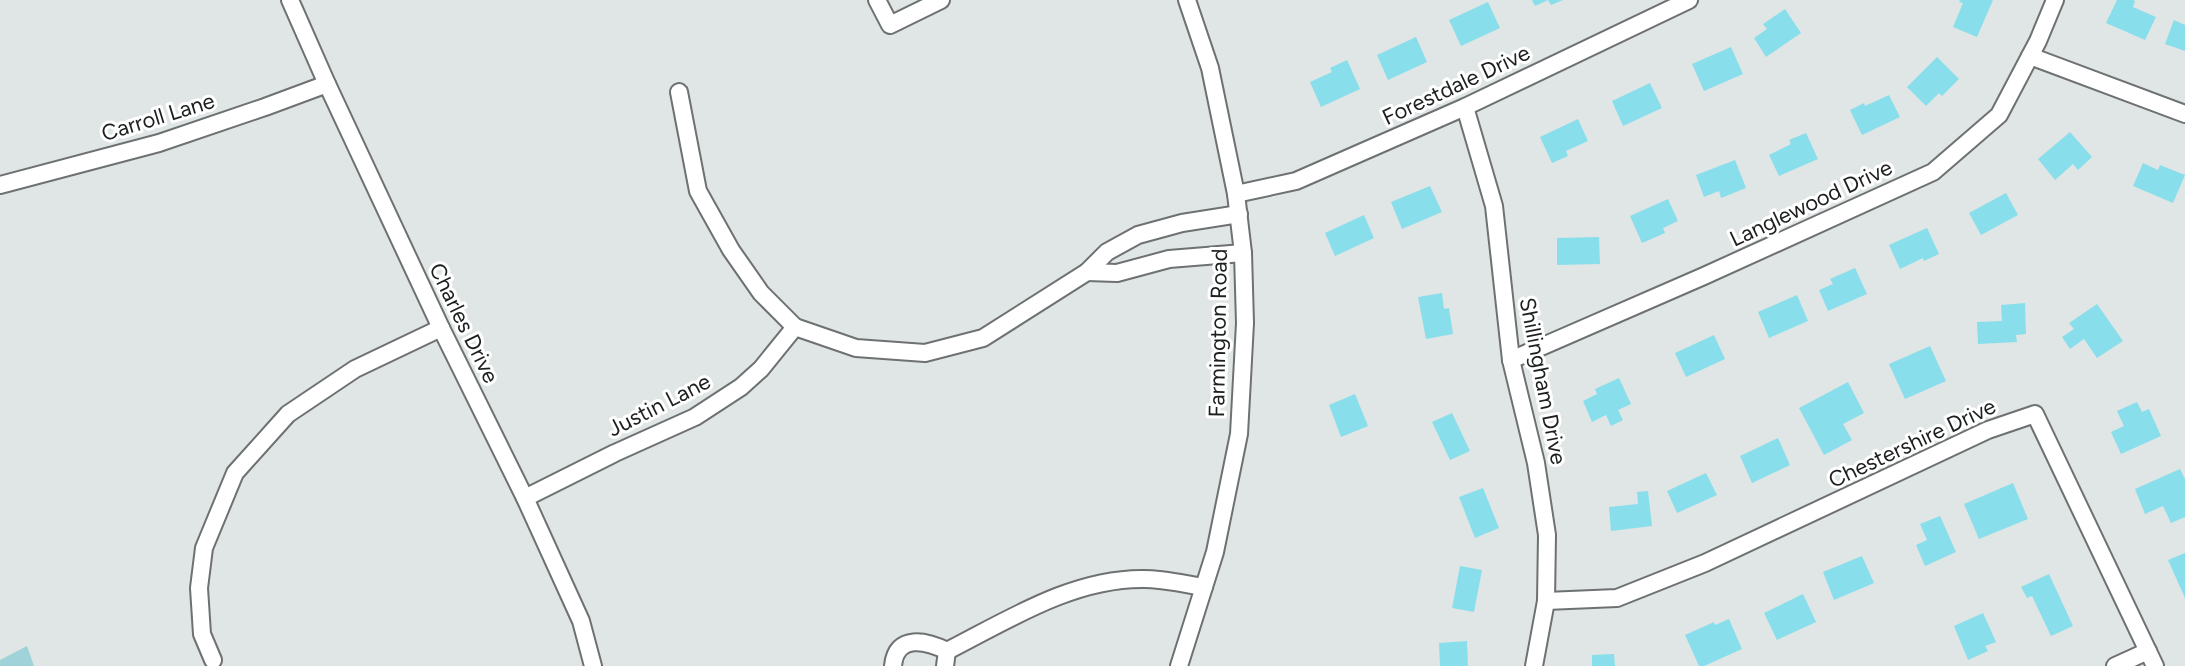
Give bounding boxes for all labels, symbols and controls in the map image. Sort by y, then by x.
street label: Forestdale Drive [1378,39,1534,131]
street label: Carroll Lane [98,87,218,147]
street label: Langlewood Drive [1725,154,1897,252]
street label: Farmington Road [1203,248,1233,418]
street label: Charles Drive [423,259,505,387]
street label: Shillingham Drive [1514,295,1572,467]
street label: Justin Lane [603,368,715,442]
street label: Chestershire Drive [1824,392,2000,494]

